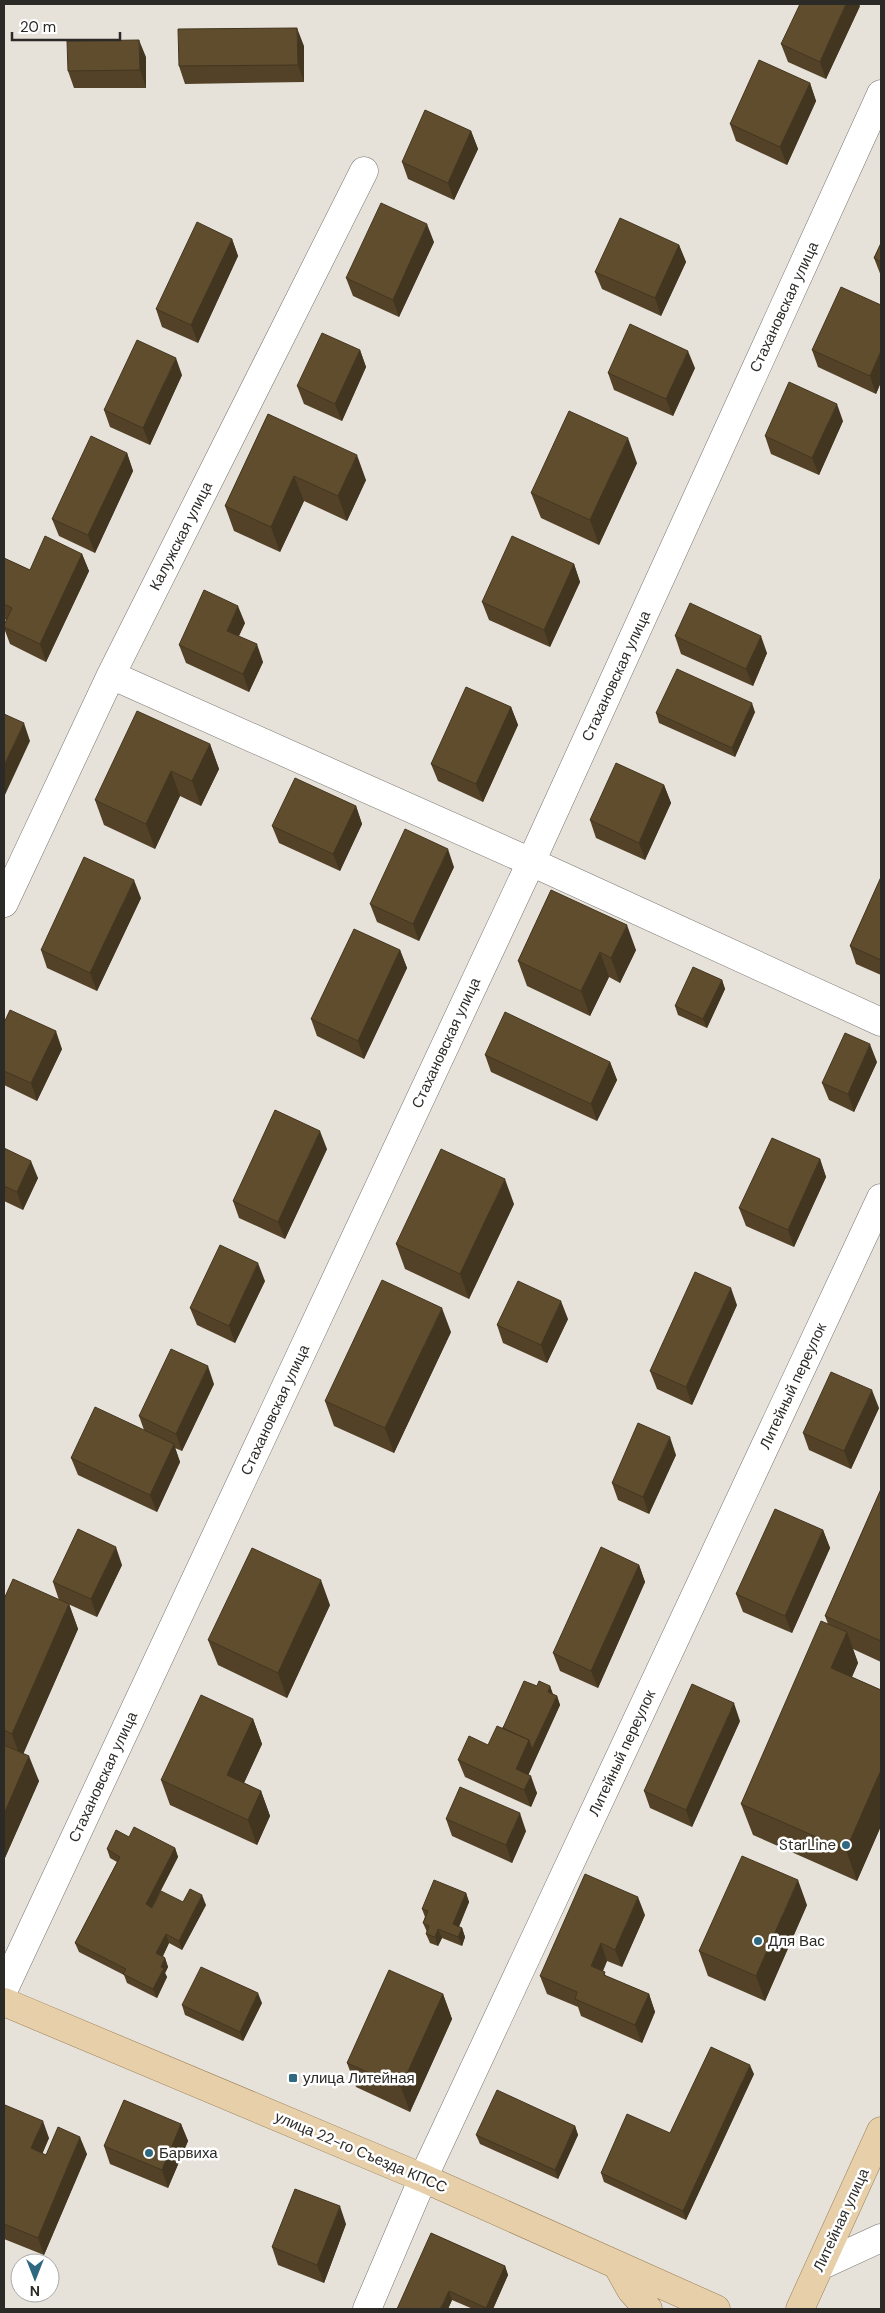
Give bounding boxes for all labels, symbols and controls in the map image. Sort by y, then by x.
scale bar [12,10,120,42]
text: 20 m [20,17,56,37]
street label: Стахановская улица [745,238,823,376]
street label: Калужская улица [145,478,217,594]
street label: Стахановская улица [577,607,655,745]
street label: Стахановская улица [407,974,485,1112]
street label: Литейный переулок [755,1319,831,1452]
street label: Стахановская улица [236,1341,314,1479]
street label: Литейный переулок [584,1686,660,1819]
street label: Стахановская улица [64,1708,142,1846]
place label: StarLine [779,1835,836,1855]
marker: StarLine [840,1839,852,1851]
place label: Для Вас [768,1931,825,1951]
marker: Для Вас [752,1935,764,1947]
place label: улица Литейная [303,2068,415,2088]
marker: улица Литейная [287,2072,299,2084]
street label: улица 22-го Съезда КПСС [272,2107,450,2197]
place label: Барвиха [159,2143,218,2163]
marker: Барвиха [143,2147,155,2159]
street label: Литейная улица [808,2165,874,2275]
north arrow [10,2253,60,2303]
text: N [30,2282,40,2300]

